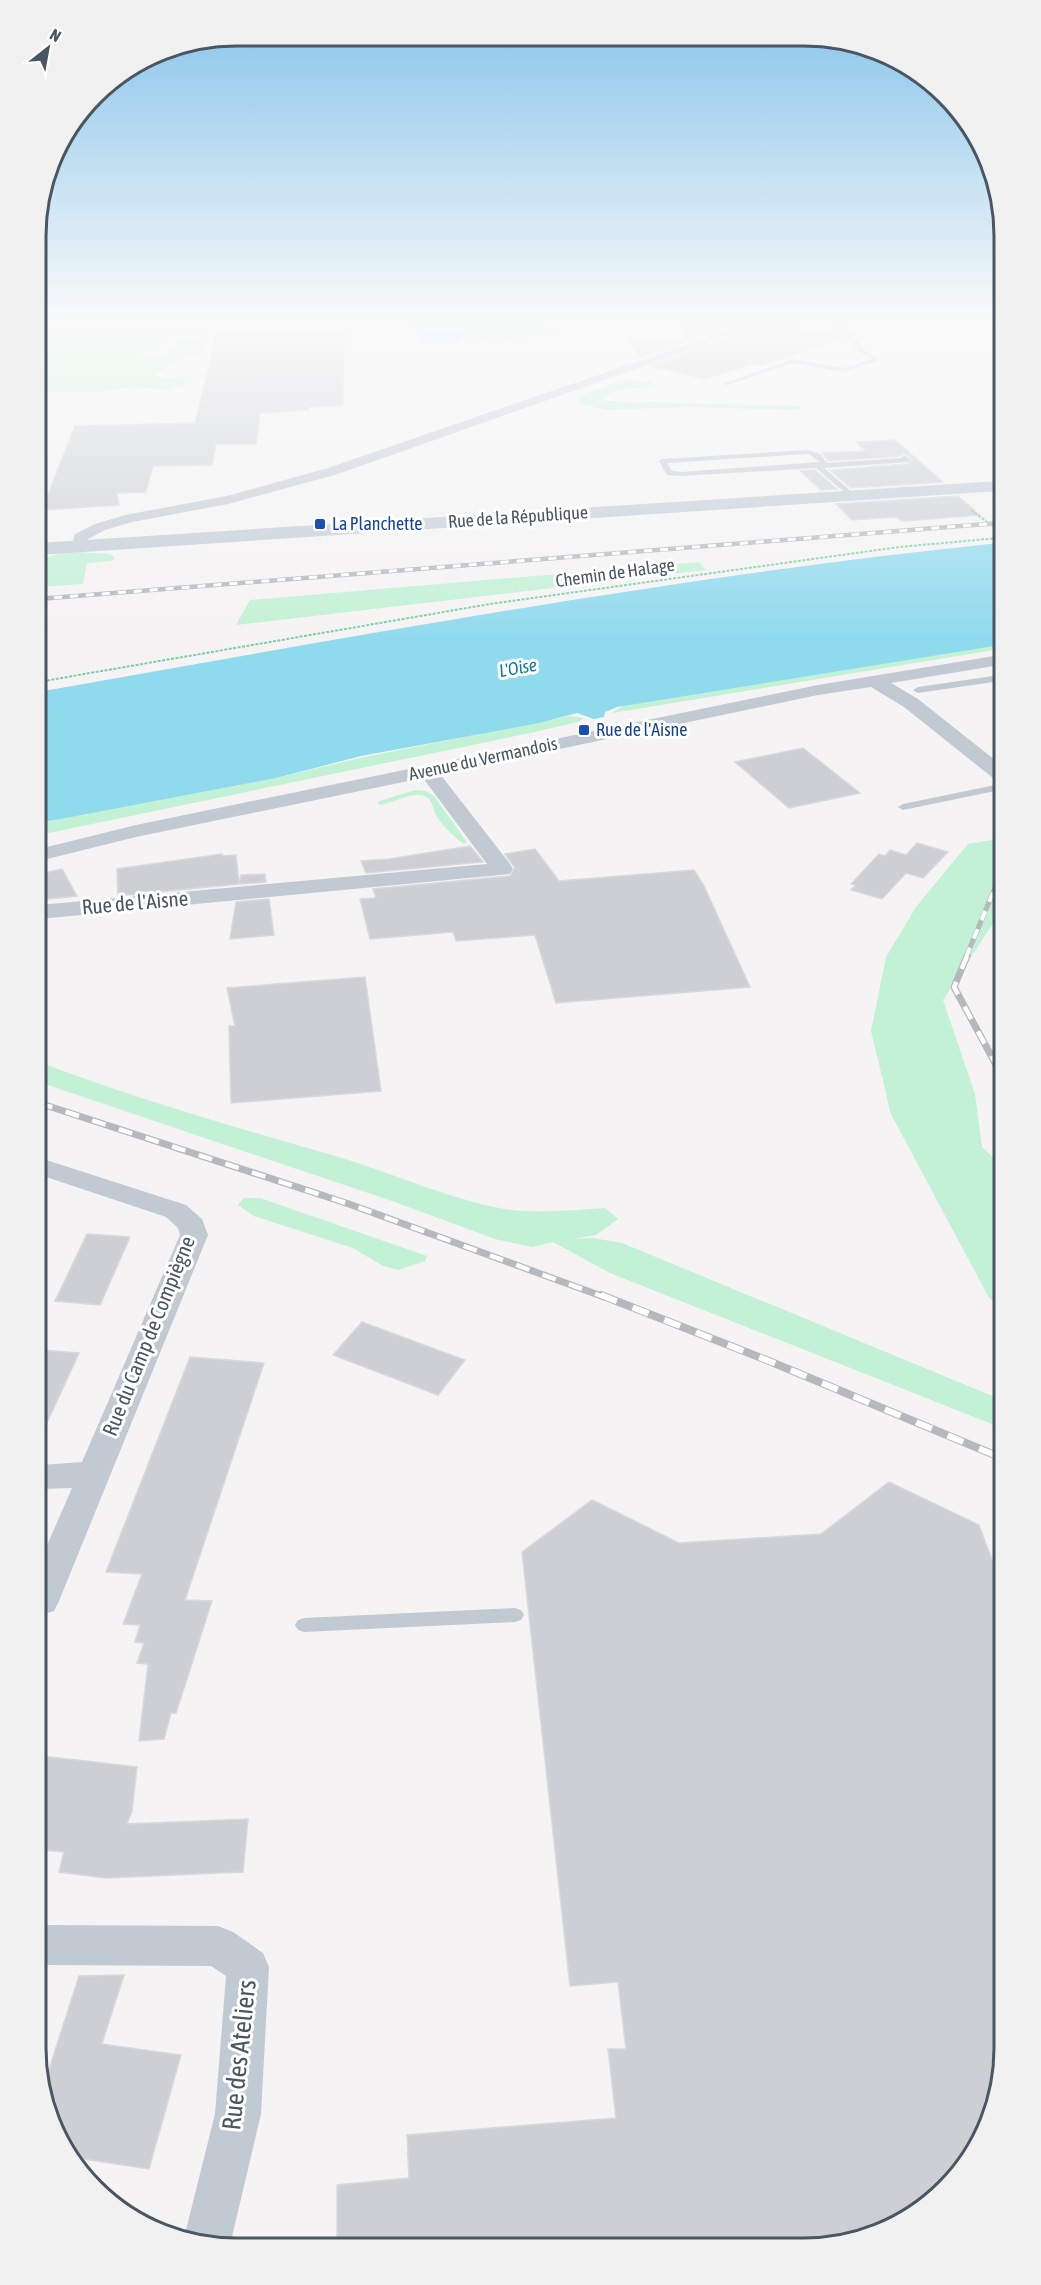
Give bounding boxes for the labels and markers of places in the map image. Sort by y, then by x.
place label: La Planchette [332,513,422,534]
marker: La Planchette [313,517,327,531]
place label: Rue de l'Aisne [596,719,687,740]
marker: Rue de l'Aisne [577,723,591,737]

